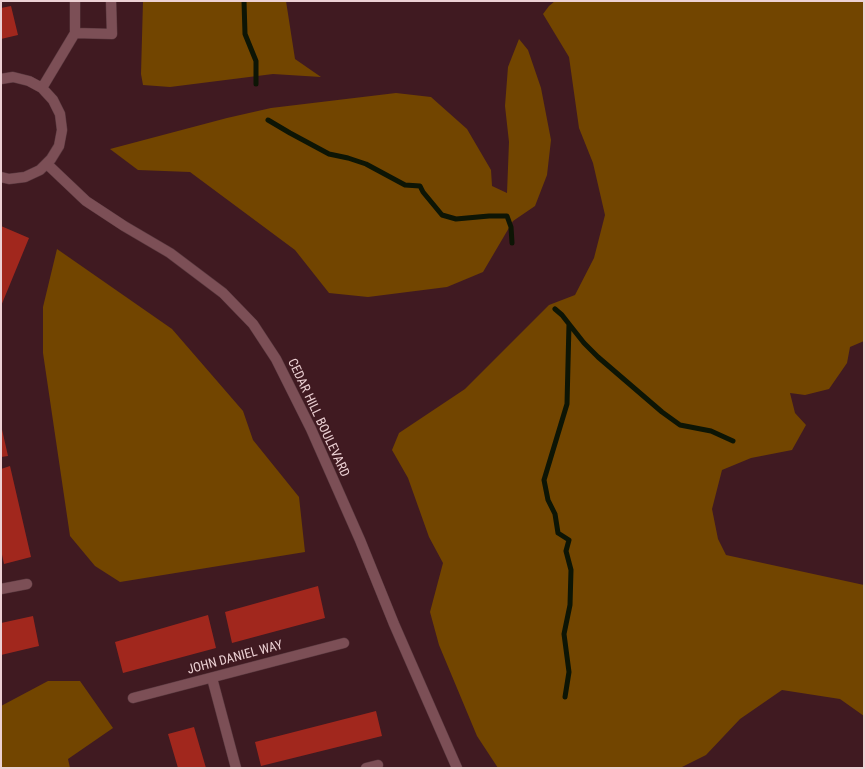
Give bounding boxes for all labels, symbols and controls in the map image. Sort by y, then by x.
street label: CEDAR HILL BOULEVARD [284,356,352,480]
street label: JOHN DANIEL WAY [186,638,284,678]

